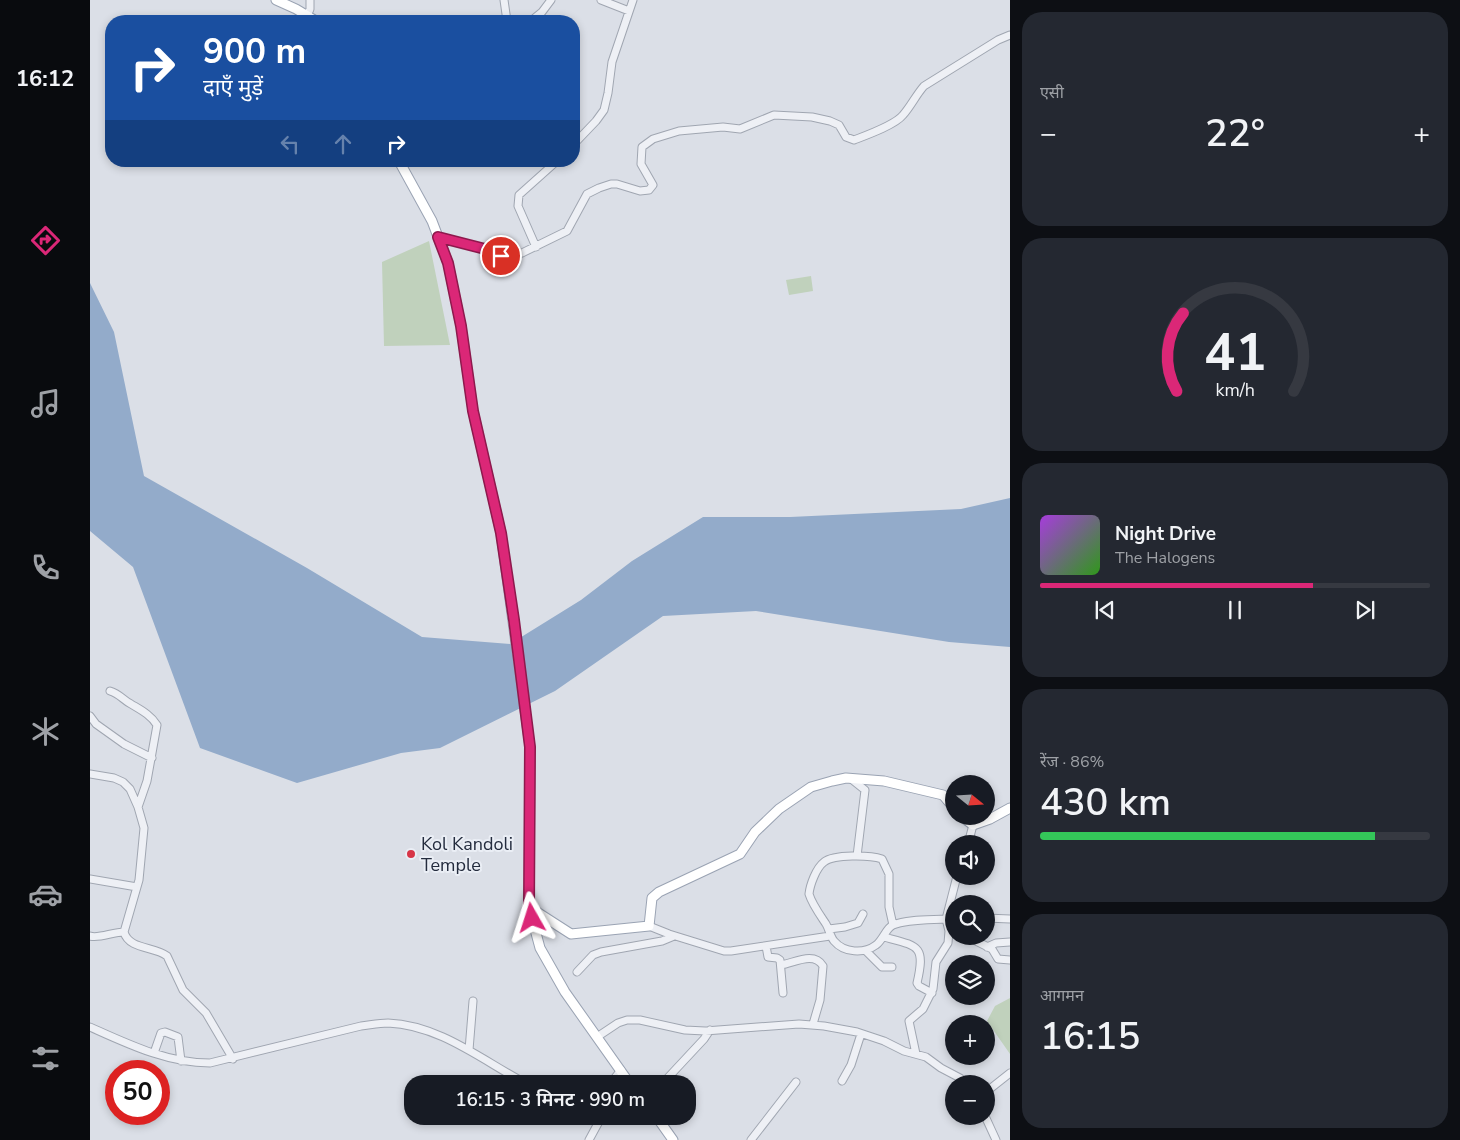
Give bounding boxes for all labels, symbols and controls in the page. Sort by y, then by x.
text: 900 m [203,28,306,75]
icon: right [120,35,185,100]
text: 16:12 [16,64,74,94]
text: दाएँ मुड़ें [203,73,263,103]
text: एसी [1040,82,1064,104]
text: 22° [1205,108,1265,159]
text: − [1040,115,1057,153]
text: + [1413,115,1430,153]
icon: left [276,130,304,158]
icon: ahead [329,130,357,158]
icon: right [382,130,410,158]
icon: directions [28,223,63,258]
pin [480,235,522,277]
icon: arrive [487,242,515,270]
text: 41 [1204,317,1266,388]
text: km/h [1215,378,1255,402]
icon: music [28,386,63,421]
text: Night Drive [1115,521,1216,547]
text: The Halogens [1115,547,1215,569]
icon: phone [28,550,63,585]
icon: previous [1091,596,1119,624]
icon: pause [1221,596,1249,624]
icon: next [1351,596,1379,624]
icon: climate [28,714,63,749]
text: रेंज · 86% [1040,751,1104,773]
north arrow [945,775,995,825]
map controls [945,775,995,1125]
text: 430 km [1040,777,1171,828]
place label: Kol Kandoli Temple [421,832,513,877]
button: sound [945,835,995,885]
marker: Kol Kandoli Temple [405,848,417,860]
icon: car [28,877,63,912]
position arrow [505,891,557,943]
button: search [945,895,995,945]
button: layers [945,955,995,1005]
text: आगमन [1040,985,1084,1007]
text: 16:15 [1040,1011,1140,1062]
button: + [945,1015,995,1065]
icon: filters [28,1041,63,1076]
speed limit sign: 50 [105,1060,170,1125]
button: − [945,1075,995,1125]
text: 16:15 · 3 मिनट · 990 m [455,1087,645,1113]

